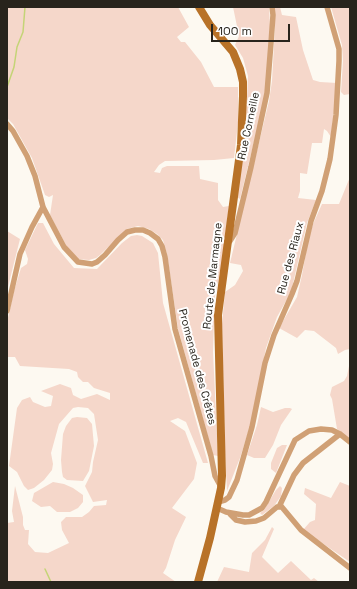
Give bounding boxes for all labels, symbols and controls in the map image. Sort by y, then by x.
scale bar [213,16,292,42]
text: 100 m [218,23,252,39]
street label: Rue Corneille [235,91,263,161]
street label: Rue des Riaux [275,220,307,296]
street label: Route de Marmagne [201,222,225,330]
street label: Promenade des Crêtes [175,308,219,426]

